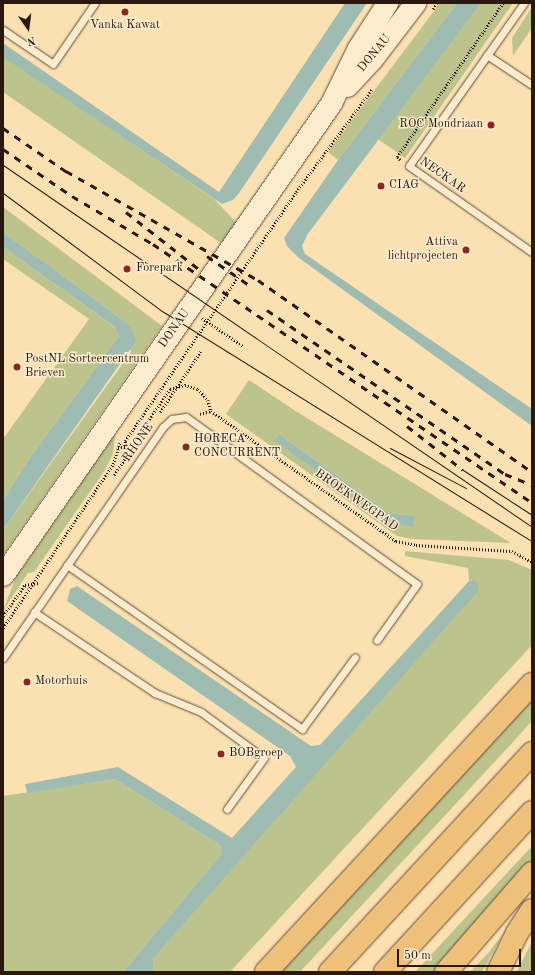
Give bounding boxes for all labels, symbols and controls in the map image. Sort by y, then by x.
marker: Vanka Kawat [120,7,130,17]
north arrow [8,8,48,48]
place label: Vanka Kawat [90,19,160,33]
street label: DONAU [355,32,395,76]
text: N [26,34,36,46]
place label: ROC Mondriaan [399,118,483,132]
marker: ROC Mondriaan [486,120,496,130]
street label: NECKAR [416,155,468,197]
place label: CIAG [389,179,419,193]
marker: CIAG [376,181,386,191]
place label: Attiva lichtprojecten [388,236,458,264]
marker: Attiva lichtprojecten [461,245,471,255]
place label: Forepark [136,262,183,276]
marker: Forepark [121,263,133,275]
street label: DONAU [156,307,194,351]
place label: PostNL Sorteercentrum Brieven [25,353,149,381]
marker: PostNL Sorteercentrum Brieven [12,362,22,372]
street label: RHONE [120,421,158,465]
place label: HORECA CONCURRENT [194,433,280,461]
marker: HORECA CONCURRENT [181,442,191,452]
street label: BROEKWEGPAD [312,467,400,535]
place label: Motorhuis [35,675,87,689]
marker: Motorhuis [22,677,32,687]
place label: BOBgroep [229,747,283,761]
marker: BOBgroep [216,749,226,759]
scale bar [399,941,523,967]
text: 50 m [404,950,431,962]

